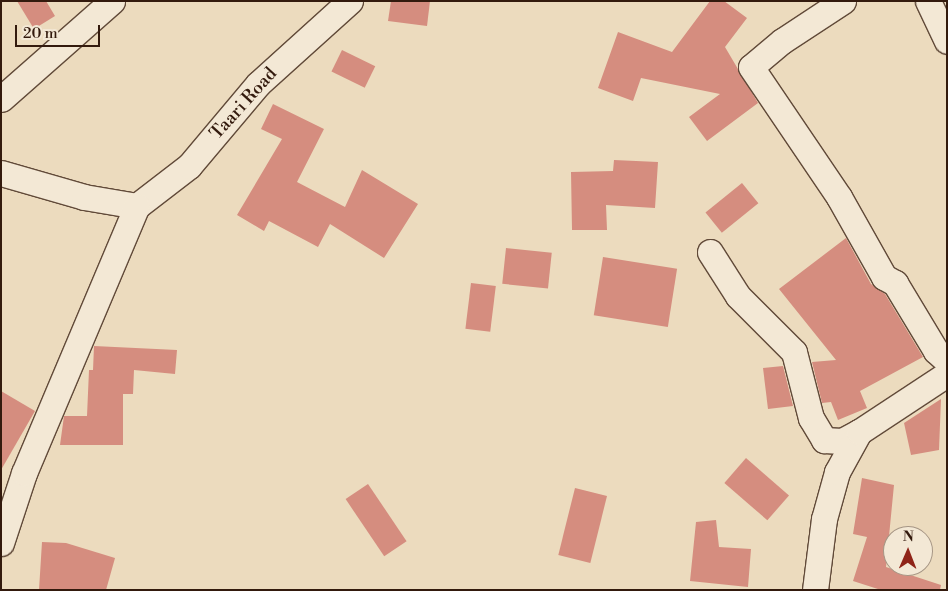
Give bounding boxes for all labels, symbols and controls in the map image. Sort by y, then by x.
scale bar [18,15,102,47]
text: 20 m [23,24,58,43]
street label: Taari Road [206,64,282,144]
north arrow [883,526,933,576]
text: N [903,528,914,546]

